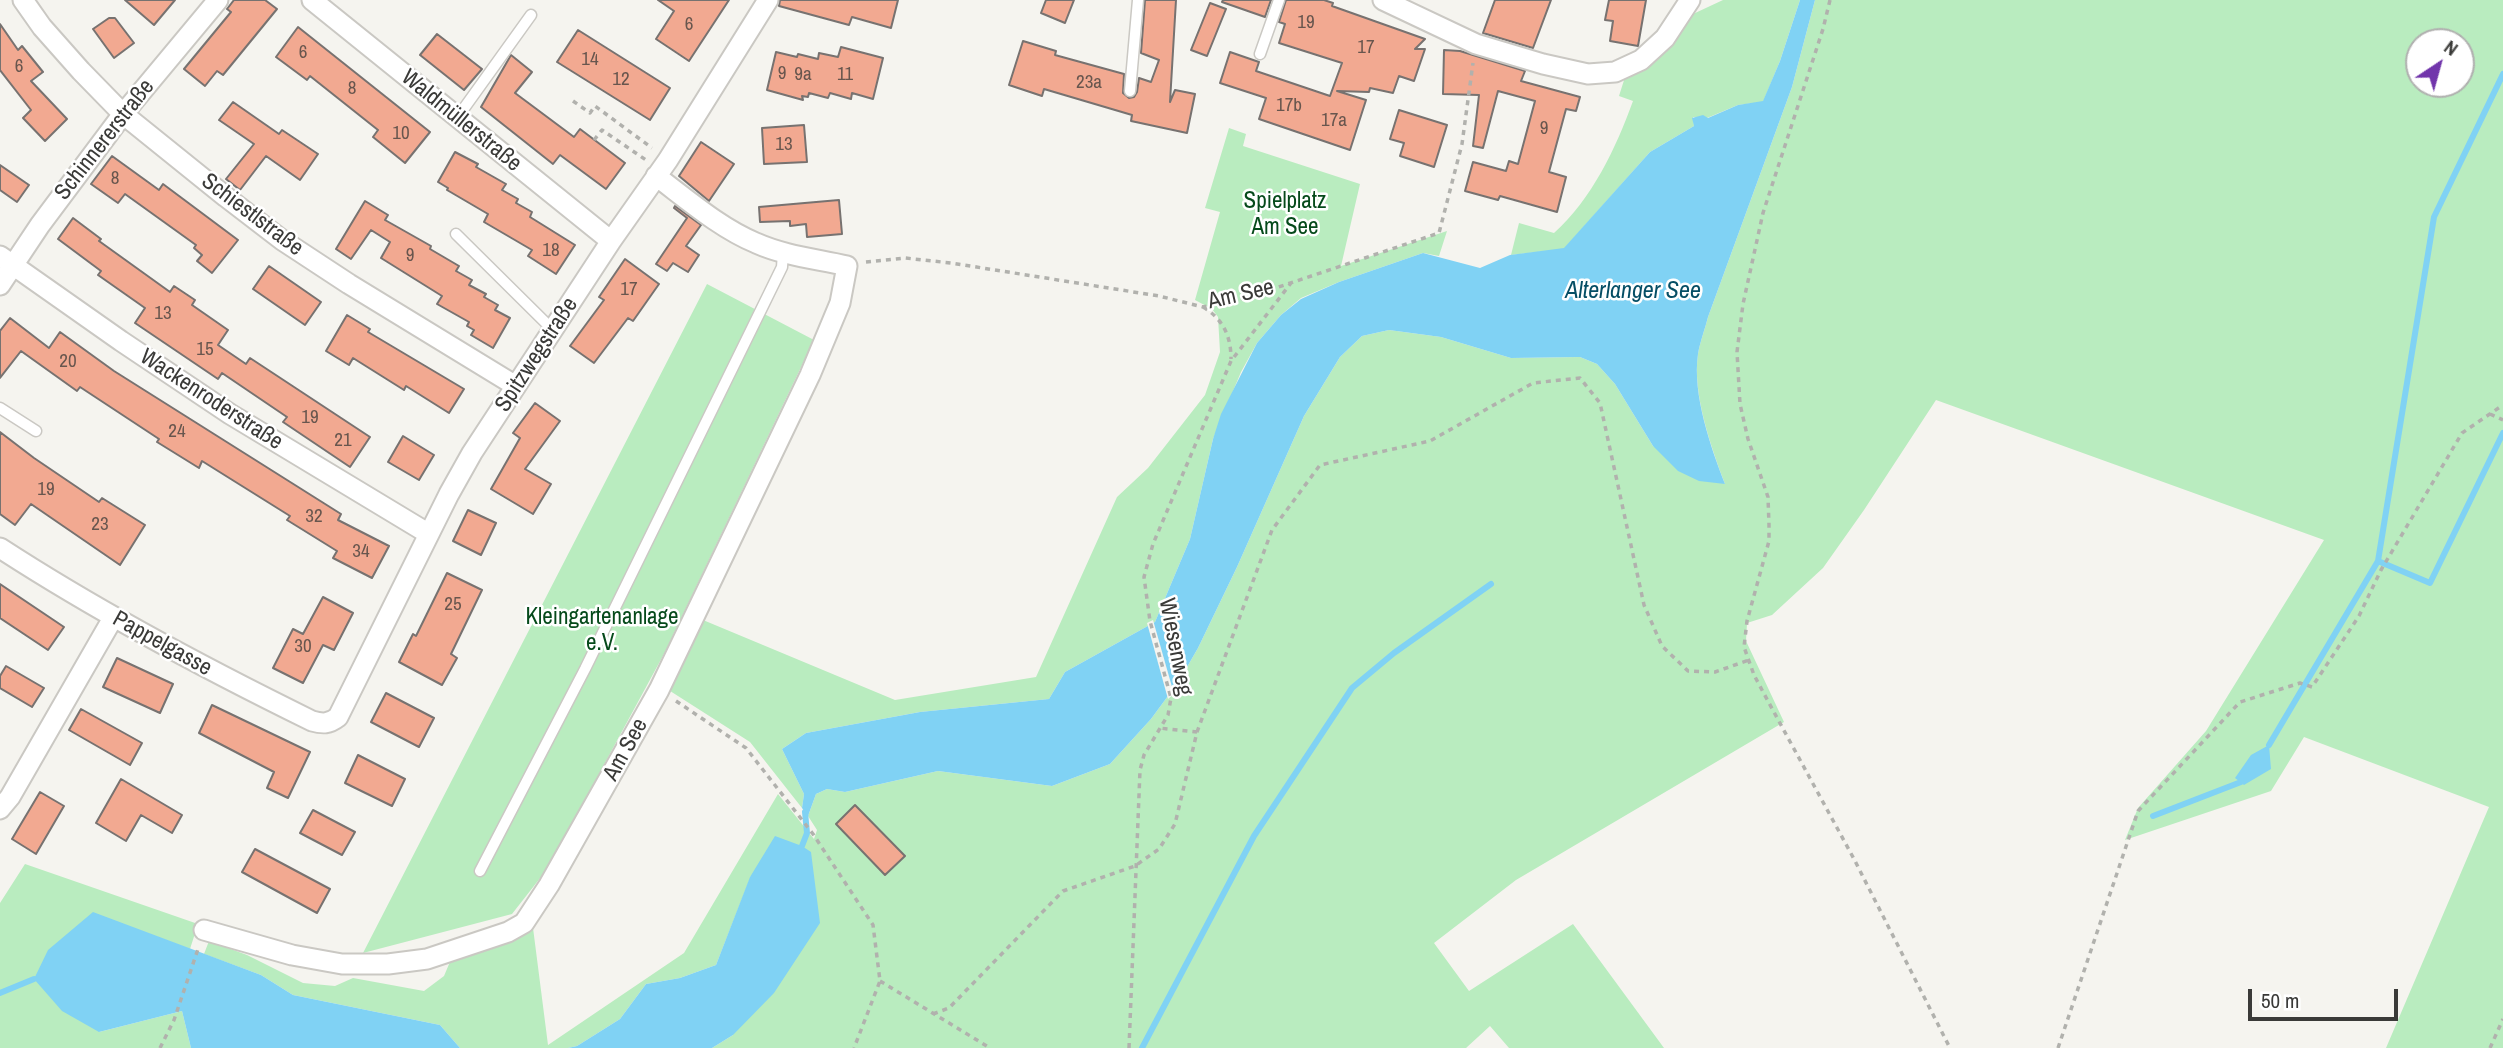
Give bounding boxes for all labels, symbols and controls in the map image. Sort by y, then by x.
house number: 19 [1297,12,1315,34]
house number: 6 [685,14,693,36]
north arrow [2405,28,2475,98]
text: N [2439,34,2463,61]
house number: 17 [1357,37,1375,59]
house number: 6 [299,42,307,64]
house number: 14 [581,49,599,71]
house number: 6 [15,56,23,78]
house number: 9 [778,63,786,85]
street label: Waldmüllerstraße [395,64,527,178]
house number: 9a [794,64,812,86]
house number: 11 [837,64,853,86]
house number: 12 [612,69,630,91]
house number: 23a [1076,72,1102,94]
street label: Schinnererstraße [49,74,161,206]
house number: 8 [348,78,356,100]
house number: 17b [1276,95,1302,117]
house number: 17a [1321,110,1347,132]
house number: 9 [1540,118,1548,140]
house number: 10 [392,123,410,145]
house number: 13 [775,134,793,156]
house number: 8 [111,168,119,190]
street label: Schiestlstraße [196,168,308,262]
park label: Spielplatz Am See [1244,188,1326,242]
house number: 18 [542,240,560,262]
house number: 9 [406,245,414,267]
street label: Am See [1205,274,1277,316]
water label: Alterlanger See [1565,278,1701,306]
house number: 17 [620,279,638,301]
street label: Spitzwegstraße [490,293,584,417]
house number: 13 [154,303,172,325]
house number: 15 [196,339,214,361]
street label: Wackenroderstraße [134,344,288,456]
house number: 20 [59,351,77,373]
house number: 19 [301,407,319,429]
house number: 24 [168,421,186,443]
house number: 21 [334,430,352,452]
house number: 19 [37,479,55,501]
house number: 32 [305,506,323,528]
house number: 23 [91,514,109,536]
house number: 34 [352,541,370,563]
house number: 25 [444,594,462,616]
street label: Wiesenweg [1152,596,1198,698]
park label: Kleingartenanlage e.V. [525,604,679,658]
street label: Pappelgasse [108,605,216,683]
house number: 30 [294,636,312,658]
street label: Am See [598,714,654,786]
scale bar [2251,974,2402,1018]
text: 50 m [2261,986,2299,1015]

